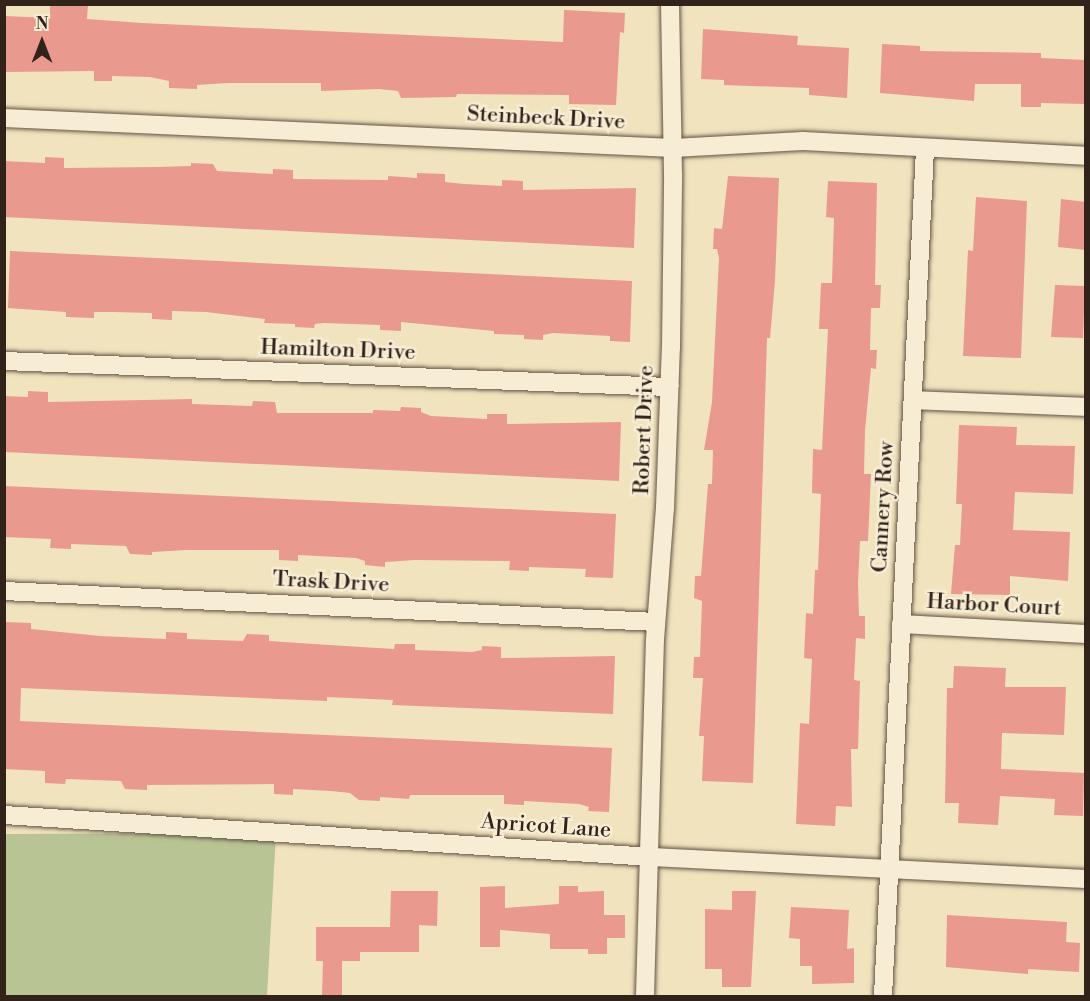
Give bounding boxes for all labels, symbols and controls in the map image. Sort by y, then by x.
north arrow [12,12,72,72]
text: N [36,14,48,34]
street label: Steinbeck Drive [466,101,626,135]
street label: Hamilton Drive [260,334,416,366]
street label: Robert Drive [629,365,659,495]
street label: Cannery Row [866,441,900,573]
street label: Trask Drive [272,566,390,598]
street label: Harbor Court [926,588,1062,622]
street label: Apricot Lane [480,808,612,844]

